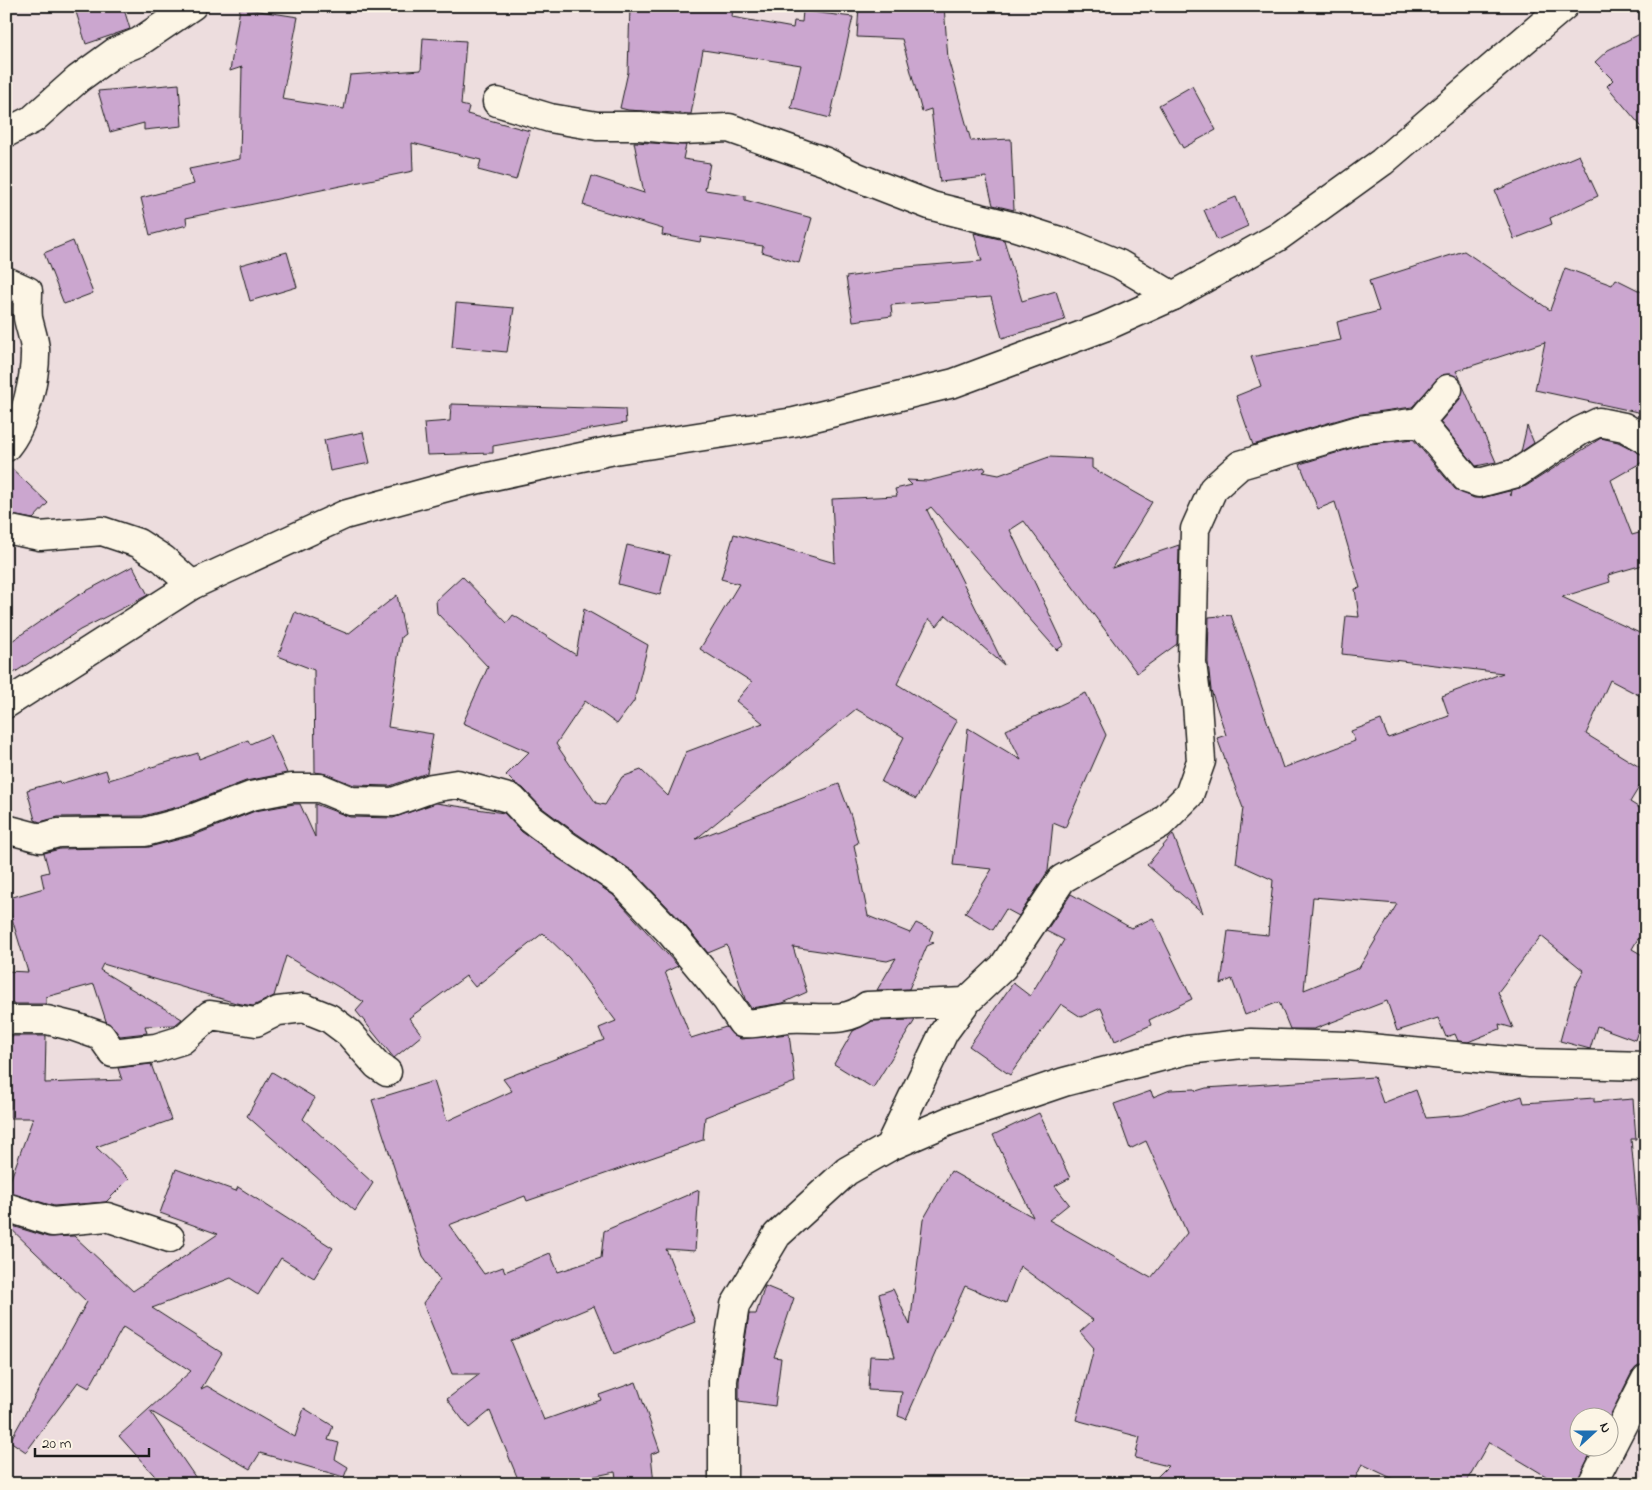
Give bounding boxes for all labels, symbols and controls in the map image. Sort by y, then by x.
north arrow [1570,1408,1620,1458]
text: N [1593,1420,1616,1436]
scale bar [35,1425,149,1457]
text: 20 m [42,1433,72,1455]

